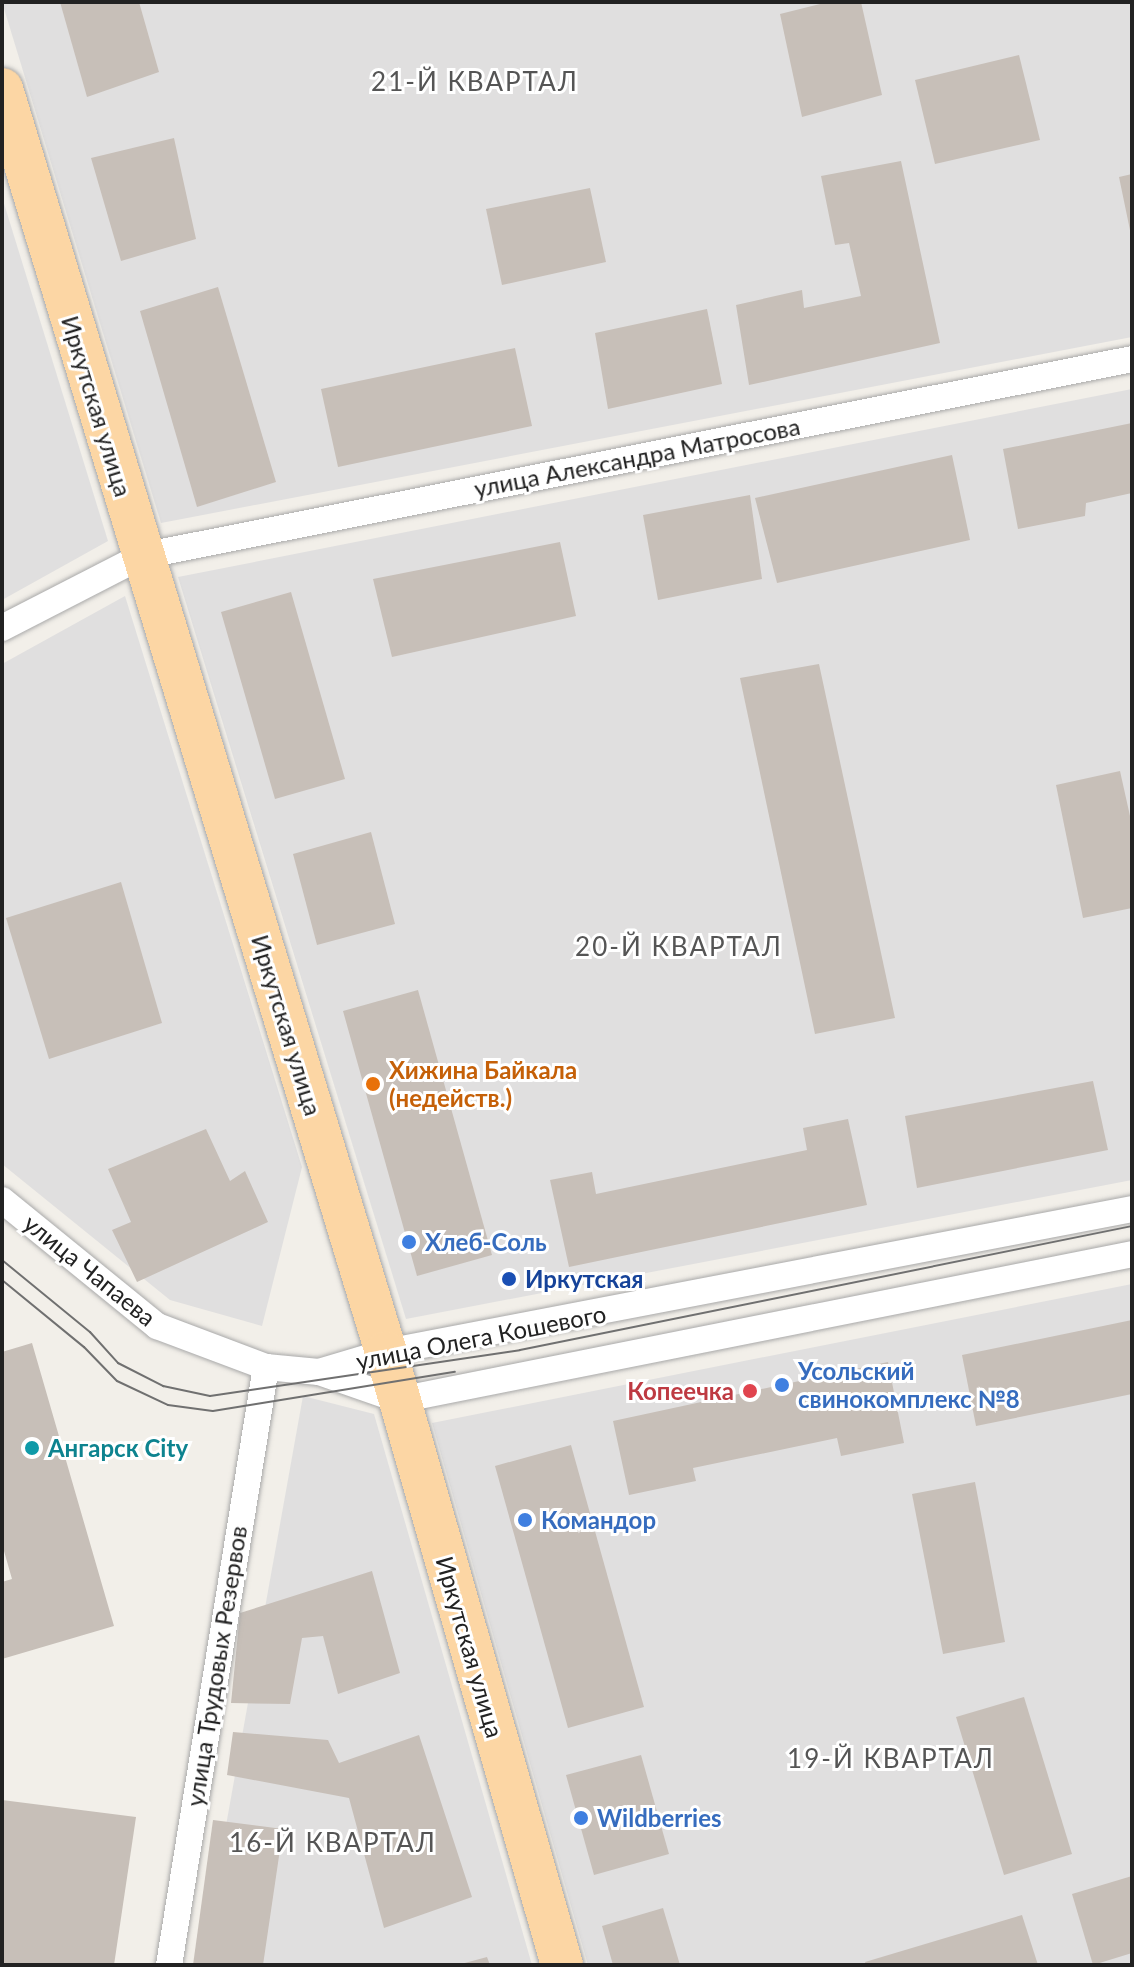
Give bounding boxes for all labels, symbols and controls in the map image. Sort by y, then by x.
district label: 21-Й КВАРТАЛ [371,66,579,98]
street label: Иркутская улица [56,312,138,500]
street label: улица Александра Матросова [472,411,802,503]
street label: Иркутская улица [246,931,328,1119]
district label: 20-Й КВАРТАЛ [575,931,783,963]
place label: Хижина Байкала (недейств.) [389,1056,577,1112]
marker: Хижина Байкала (недейств.) [364,1075,382,1093]
street label: улица Чапаева [18,1208,162,1332]
place label: Хлеб-Соль [425,1228,547,1256]
marker: Хлеб-Соль [400,1233,418,1251]
place label: Иркутская [525,1265,644,1293]
marker: Иркутская [500,1270,518,1288]
street label: улица Олега Кошевого [354,1299,608,1375]
place label: Усольский свинокомплекс №8 [798,1357,1020,1413]
marker: Усольский свинокомплекс №8 [773,1376,791,1394]
place label: Копеечка [627,1377,734,1405]
marker: Копеечка [741,1382,759,1400]
place label: Ангарск City [48,1434,188,1462]
marker: Ангарск City [23,1439,41,1457]
place label: Командор [541,1506,656,1534]
marker: Командор [516,1511,534,1529]
street label: улица Трудовых Резервов [180,1524,252,1808]
street label: Иркутская улица [430,1553,510,1741]
district label: 19-Й КВАРТАЛ [787,1743,995,1775]
place label: Wildberries [597,1804,722,1832]
marker: Wildberries [572,1809,590,1827]
district label: 16-Й КВАРТАЛ [229,1827,437,1859]

